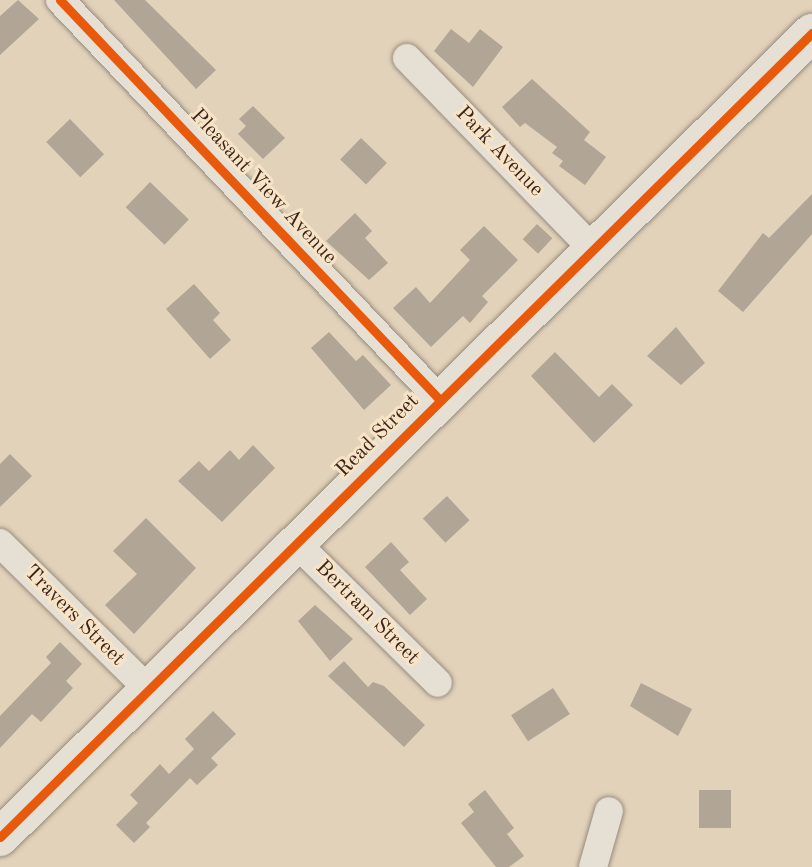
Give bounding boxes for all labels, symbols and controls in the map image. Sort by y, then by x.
street label: Park Avenue [450,102,548,202]
street label: Pleasant View Avenue [184,104,342,270]
street label: Read Street [331,389,425,483]
street label: Bertram Street [310,556,424,670]
street label: Travers Street [18,560,130,672]

